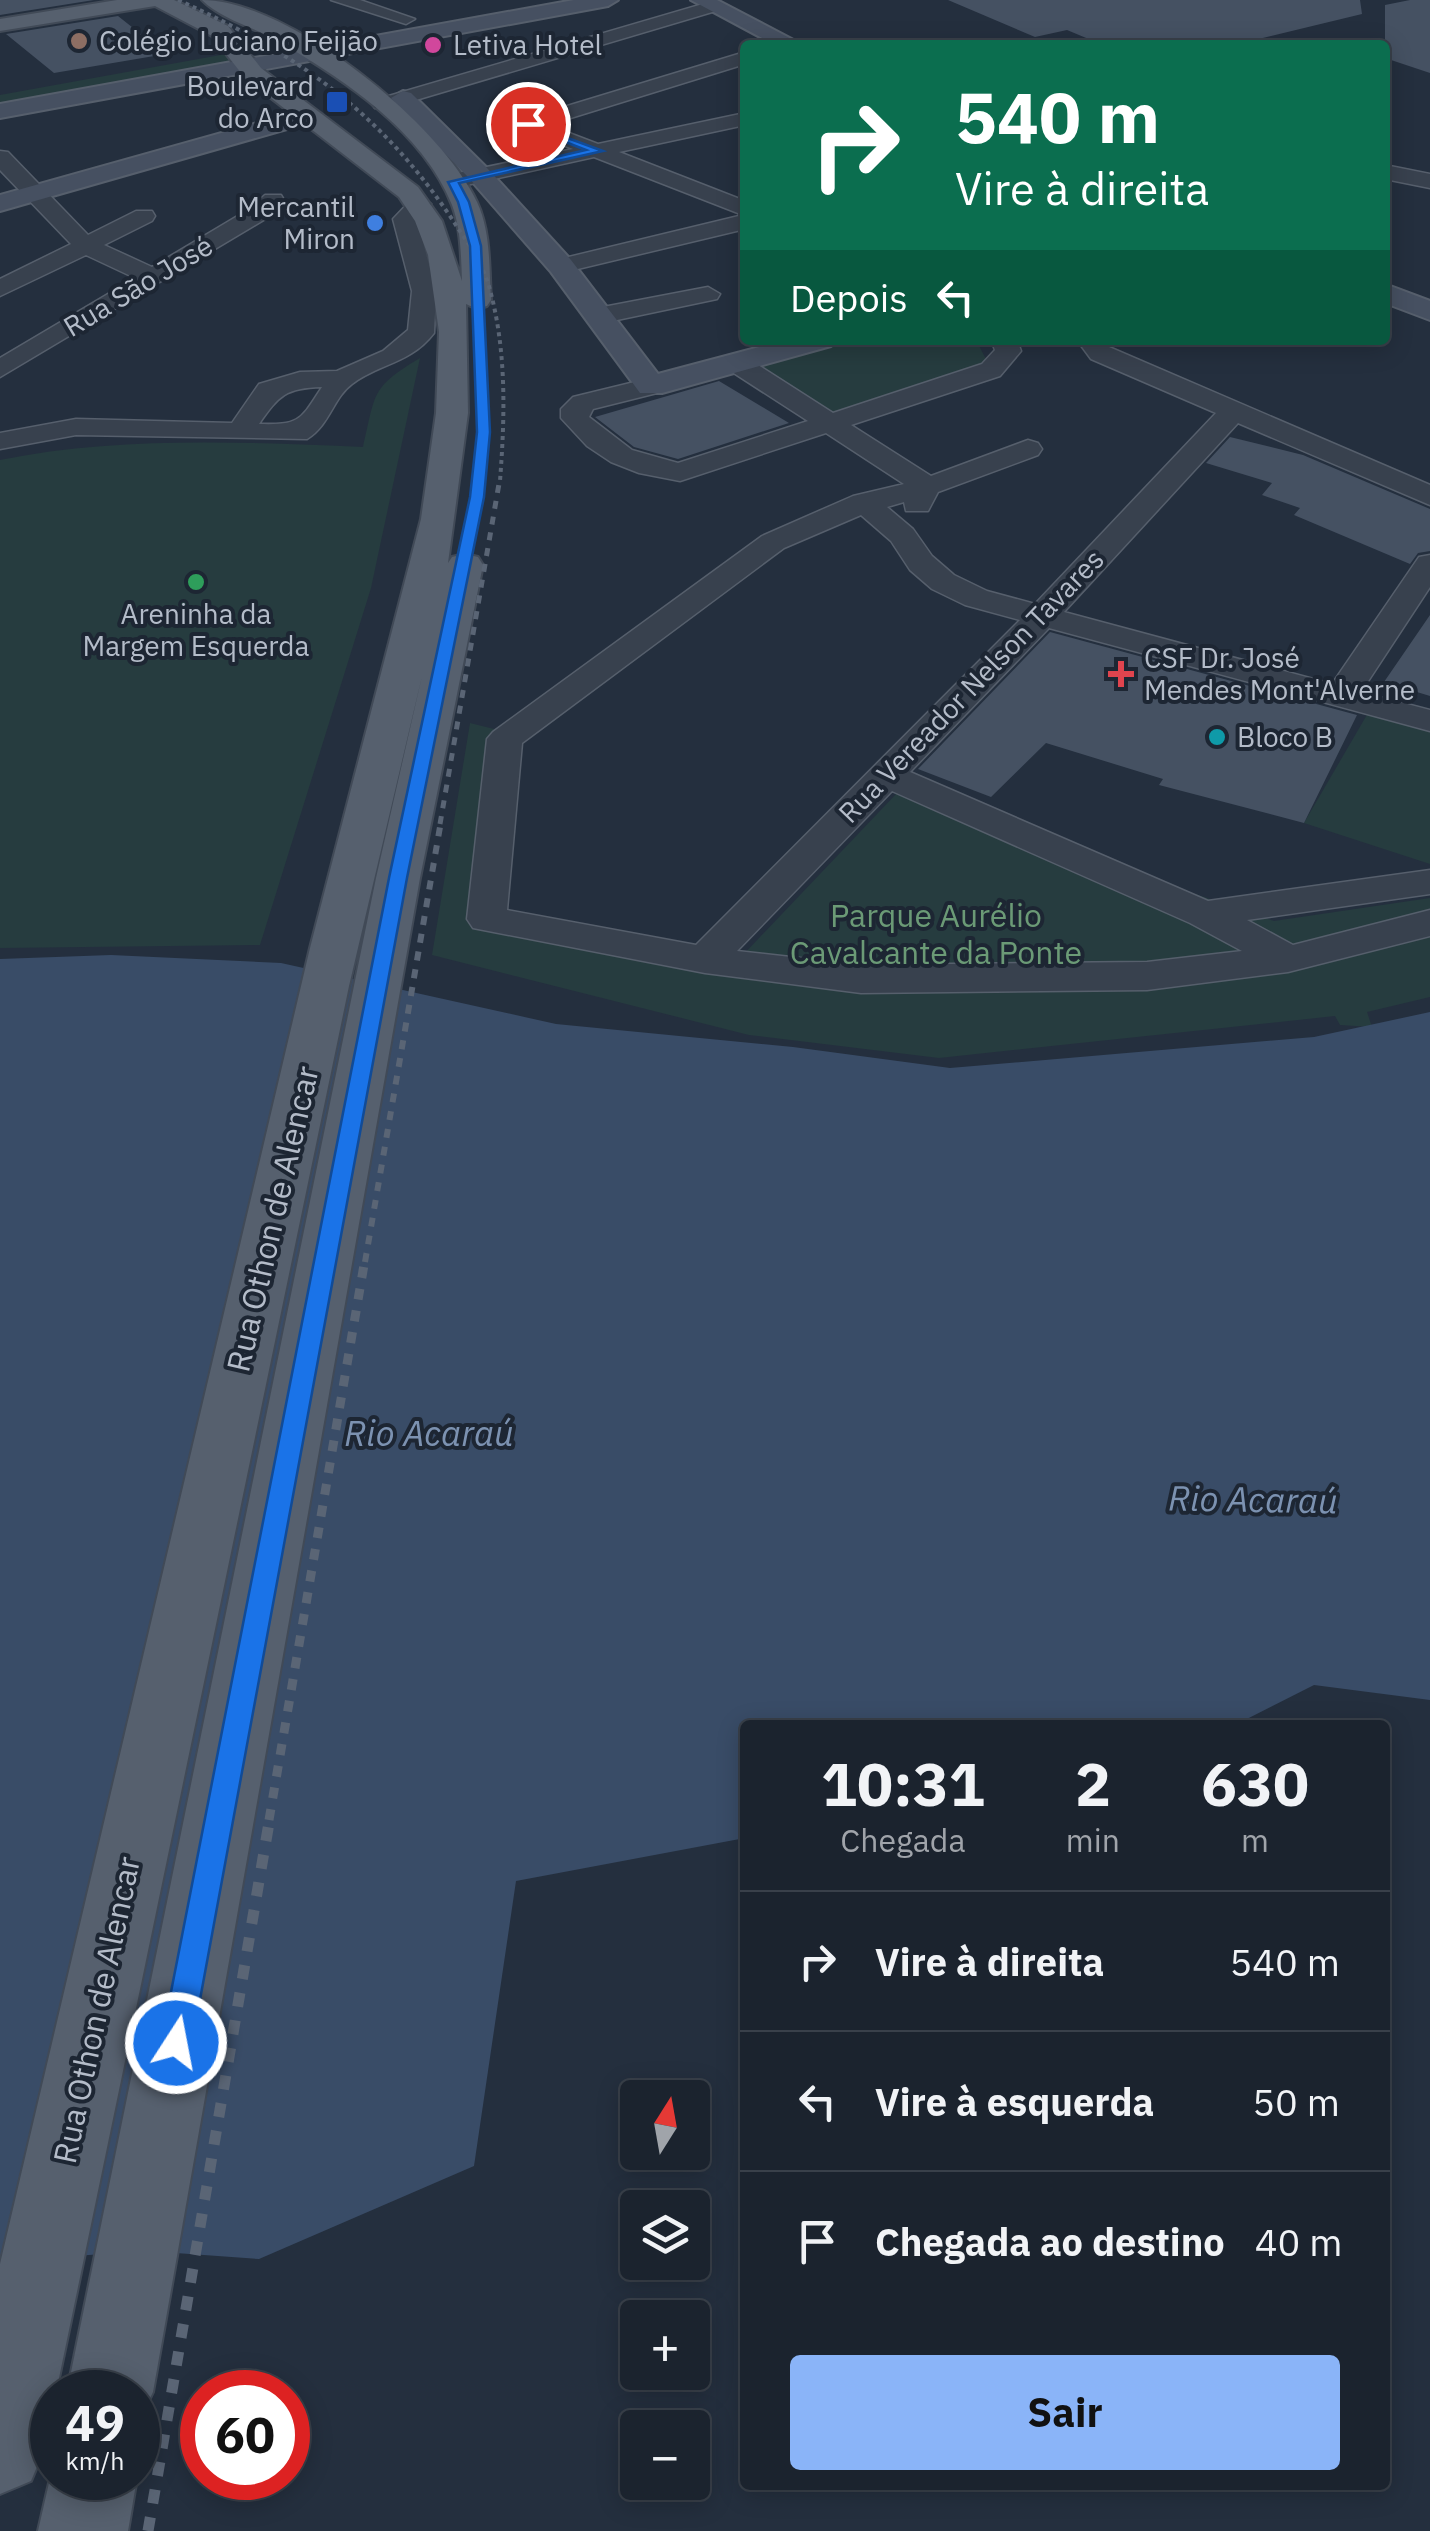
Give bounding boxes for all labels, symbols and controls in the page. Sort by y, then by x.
place label: Colégio Luciano Feijão [99,22,378,59]
place label: Letiva Hotel [453,26,602,63]
marker: Colégio Luciano Feijão [68,30,90,52]
marker: Letiva Hotel [422,34,444,56]
place label: Boulevard do Arco [187,67,314,136]
text: 540 m [955,71,1160,162]
icon: right [790,80,920,210]
pin [486,82,571,167]
marker: Boulevard do Arco [324,89,350,115]
icon: arrive [501,97,556,152]
text: Vire à direita [955,159,1209,217]
place label: Mercantil Miron [237,188,355,257]
marker: Mercantil Miron [364,212,386,234]
street label: Rua São José [56,226,219,345]
icon: left [928,270,983,325]
text: Depois [790,273,908,322]
street label: Rua Vereador Nelson Tavares [830,541,1112,831]
marker: Areninha da Margem Esquerda [185,571,207,593]
place label: Areninha da Margem Esquerda [82,595,310,664]
place label: CSF Dr. José Mendes Mont'Alverne [1144,639,1415,708]
marker: CSF Dr. José Mendes Mont'Alverne [1108,661,1134,687]
place label: Bloco B [1237,718,1333,755]
marker: Bloco B [1206,726,1228,748]
park label: Parque Aurélio Cavalcante da Ponte [790,894,1082,973]
street label: Rua Othon de Alencar [216,1062,328,1376]
water label: Rio Acaraú [344,1410,514,1456]
water label: Rio Acaraú [1168,1475,1338,1523]
text: 10:31 [821,1744,985,1823]
text: 2 [1075,1744,1111,1823]
text: 630 [1201,1744,1309,1823]
text: Chegada [840,1819,966,1861]
text: min [1066,1819,1120,1861]
text: m [1241,1819,1269,1861]
street label: Rua Othon de Alencar [43,1852,149,2167]
icon: right [790,1934,845,1989]
text: Vire à direita [875,1937,1104,1986]
text: 540 m [1229,1937,1340,1986]
position arrow [124,1991,228,2095]
icon: left [790,2074,845,2129]
text: Vire à esquerda [875,2077,1154,2126]
text: 50 m [1252,2077,1340,2126]
north arrow [620,2080,710,2170]
map controls [620,2080,710,2500]
button: layers [620,2190,710,2280]
icon: arrive [790,2214,845,2269]
text: Chegada ao destino [875,2217,1225,2266]
text: 40 m [1255,2217,1343,2266]
button: + [620,2300,710,2390]
button: Sair [790,2355,1340,2470]
speed limit sign: 60 [180,2370,310,2500]
text: 49 [65,2390,125,2455]
button: − [620,2410,710,2500]
text: km/h [66,2444,124,2477]

